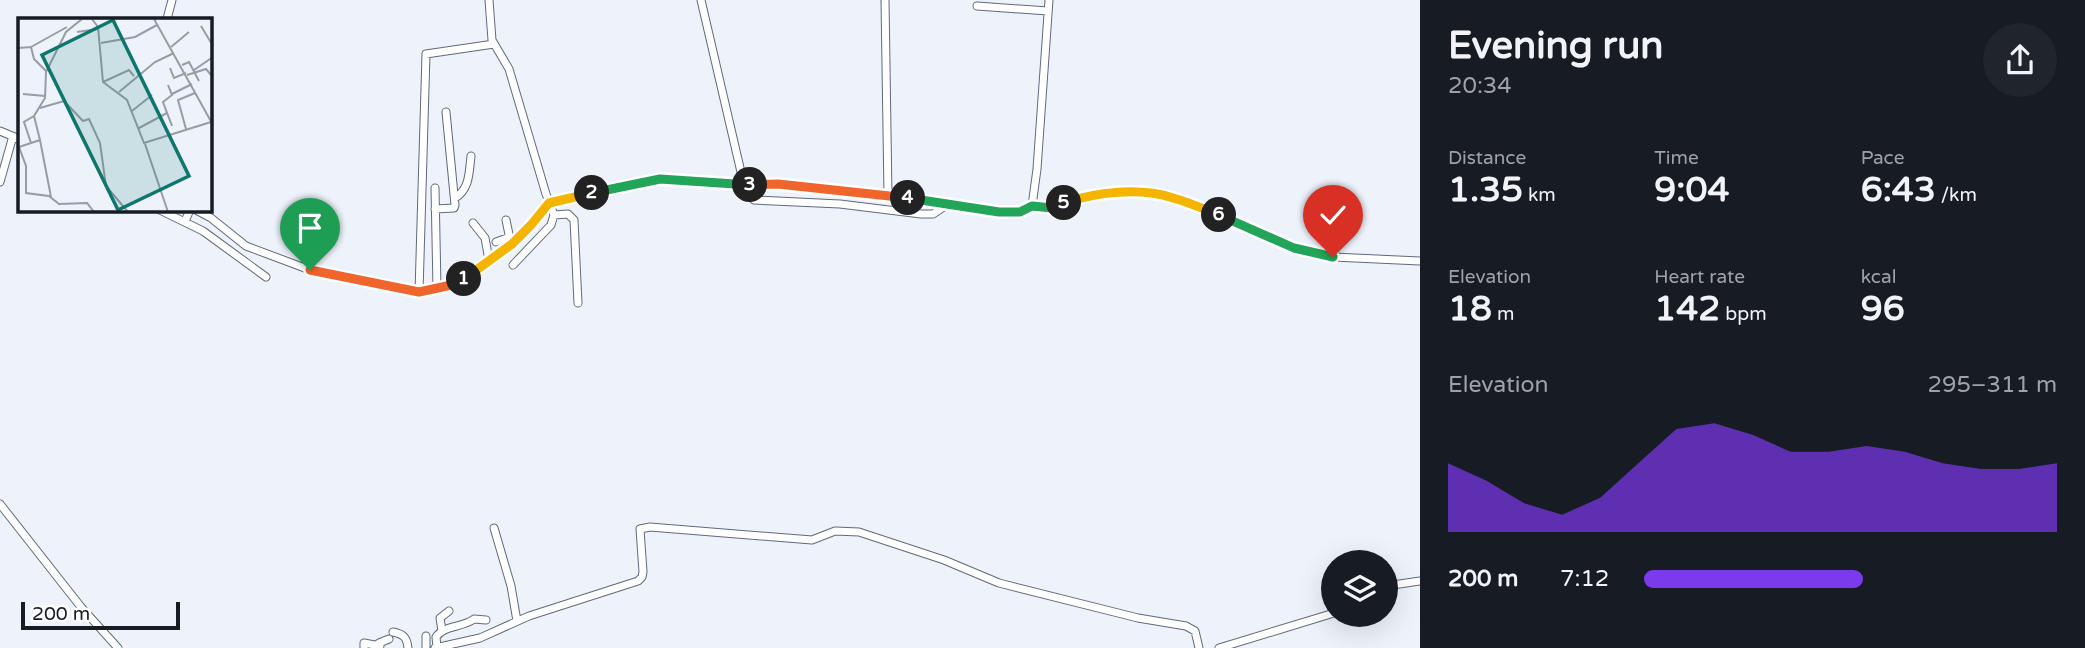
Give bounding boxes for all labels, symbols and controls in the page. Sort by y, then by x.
inset map [18,18,212,212]
text: Evening run [1448,23,1663,69]
button: share [1983,23,2057,97]
text: 20:34 [1448,72,1512,100]
text: Distance [1448,147,1526,169]
text: Time [1654,147,1699,169]
text: Pace [1861,147,1904,169]
pin: 3 [732,168,768,202]
text: 1.35 [1448,169,1523,211]
text: 9:04 [1654,169,1729,211]
text: 6:43 [1861,169,1936,211]
text: 3 [744,173,755,195]
pin: 2 [574,176,610,210]
pin: 4 [890,180,926,216]
text: 2 [586,181,597,203]
text: km [1523,184,1556,206]
text: /km [1936,184,1977,206]
pin [1303,185,1363,257]
text: 4 [902,186,913,208]
pin: 5 [1046,186,1082,220]
text: 5 [1058,191,1069,213]
icon: check [1314,196,1352,234]
pin [280,198,340,270]
pin: 6 [1202,198,1236,232]
text: 6 [1213,203,1224,225]
icon: arrive [291,209,329,247]
pin: 1 [447,262,482,296]
text: Elevation [1448,266,1531,288]
text: Heart rate [1654,266,1745,288]
text: kcal [1861,266,1896,288]
text: 1 [458,267,469,289]
text: 18 [1448,288,1492,330]
text: 142 [1654,288,1720,330]
text: 96 [1861,288,1905,330]
text: m [1492,303,1514,325]
text: bpm [1720,303,1767,325]
text: Elevation [1448,371,1549,399]
text: 295–311 m [1928,371,2057,399]
map controls [1321,550,1398,627]
button: layers [1321,550,1398,627]
text: 200 m [1448,565,1518,593]
text: 7:12 [1560,565,1609,593]
scale bar [21,599,180,631]
text: 200 m [32,603,90,625]

